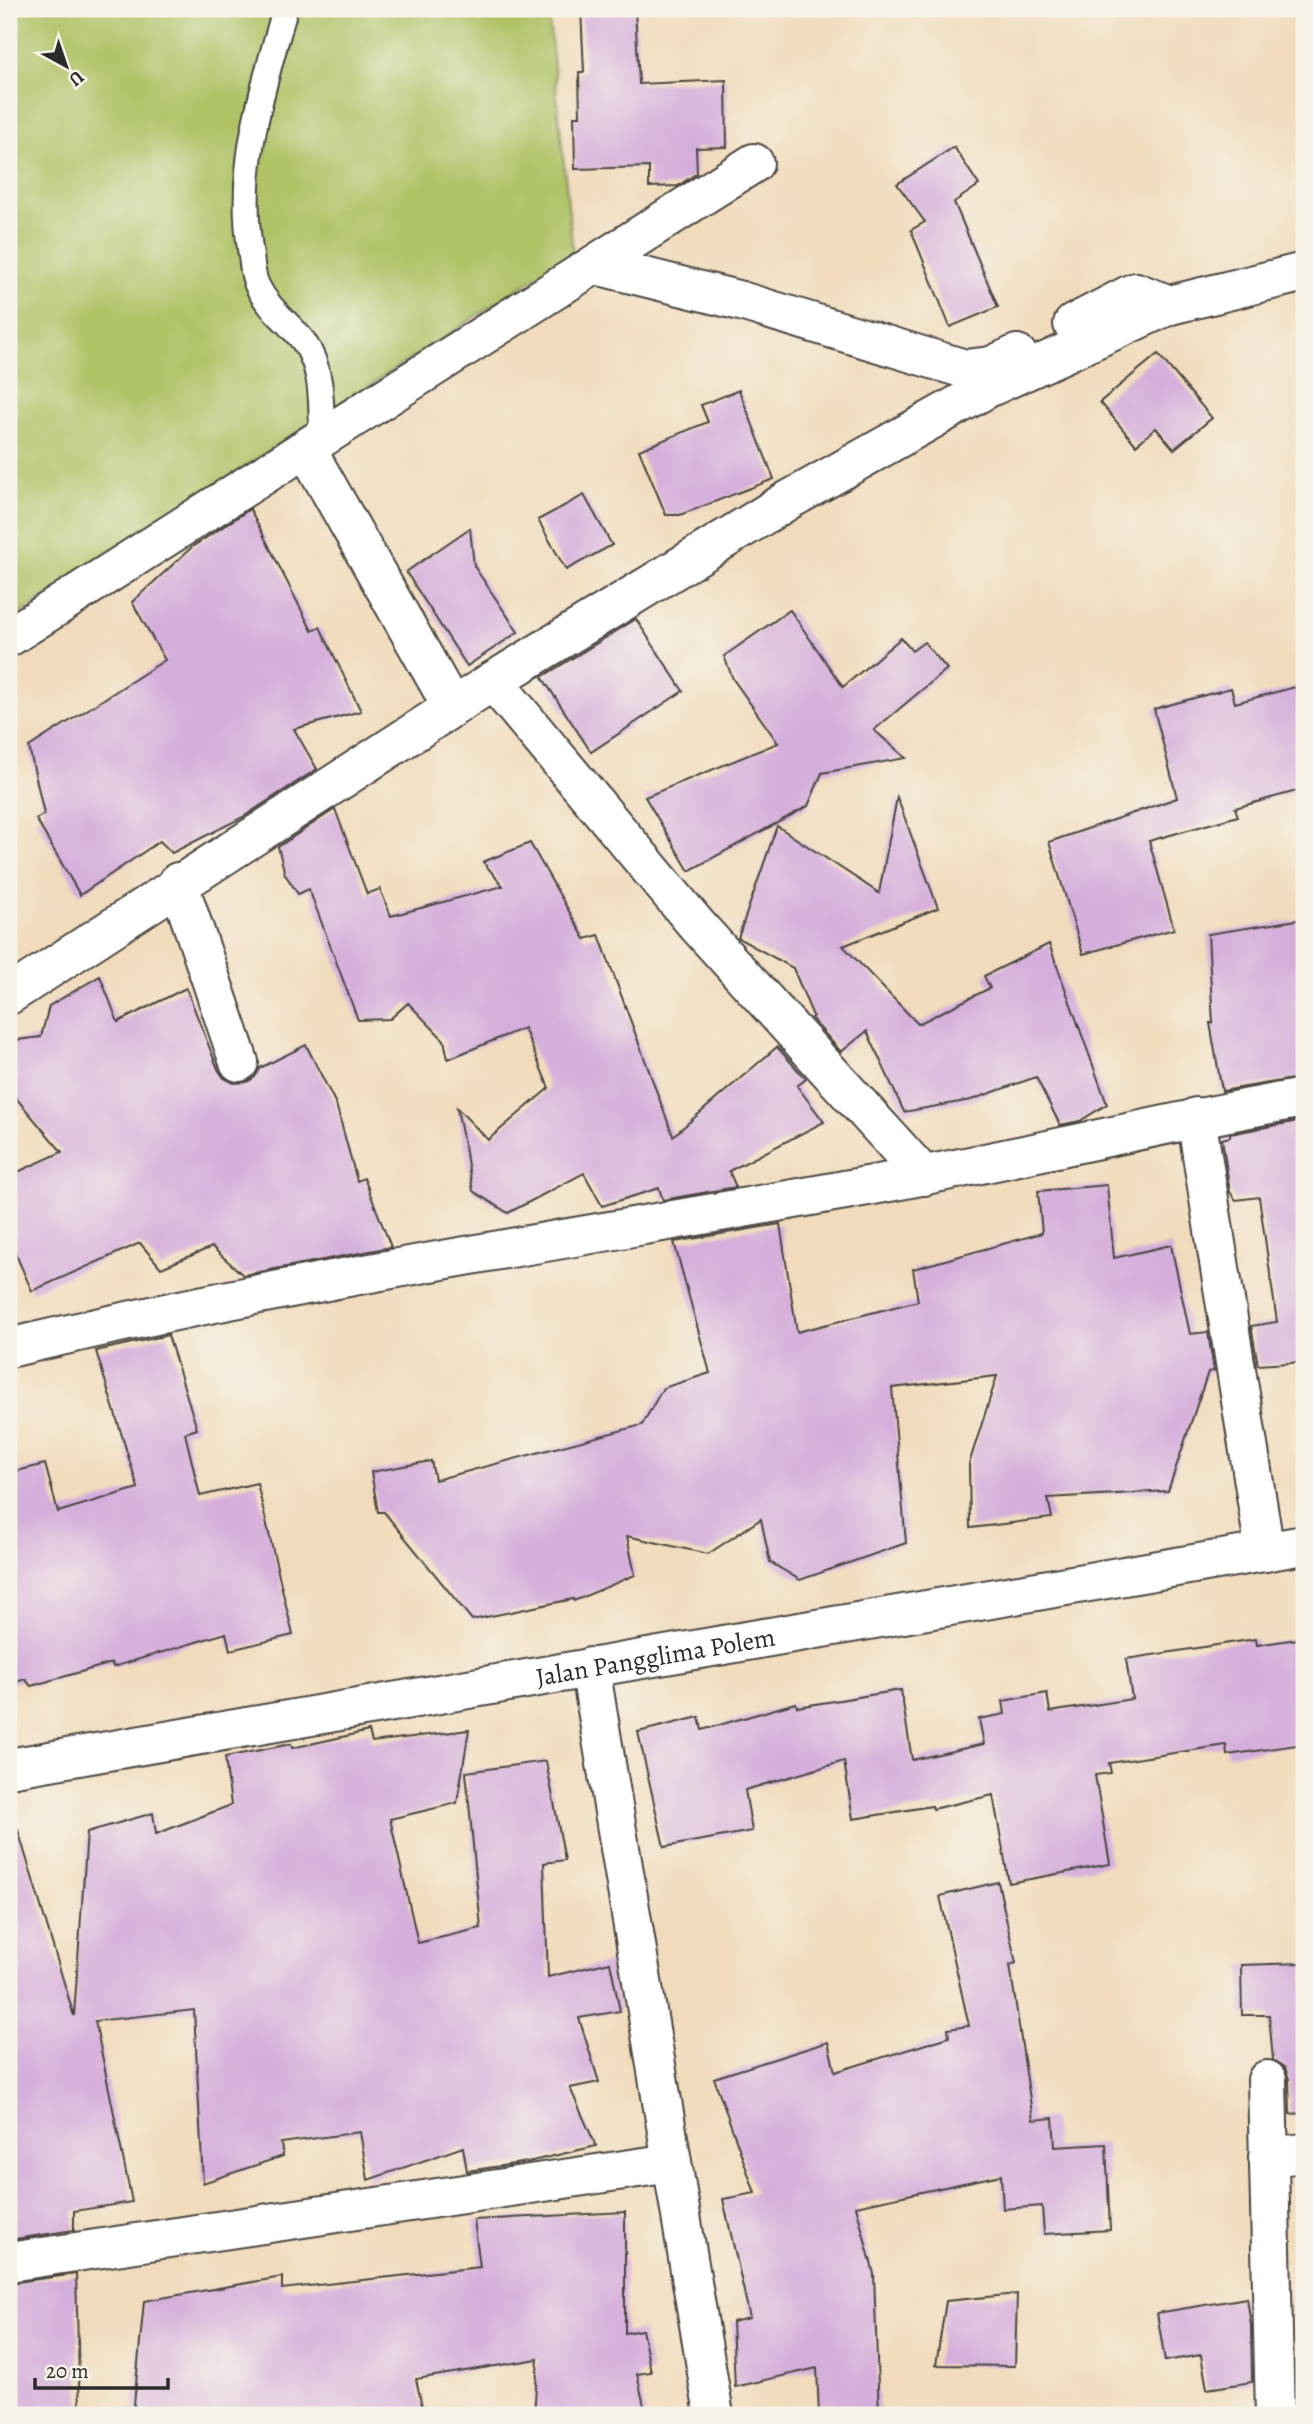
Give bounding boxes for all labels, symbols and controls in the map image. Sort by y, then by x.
north arrow [32,32,102,102]
text: U [63,64,89,93]
street label: Jalan Pangglima Polem [533,1619,778,1695]
scale bar [35,2347,168,2391]
text: 20 m [46,2357,89,2385]

